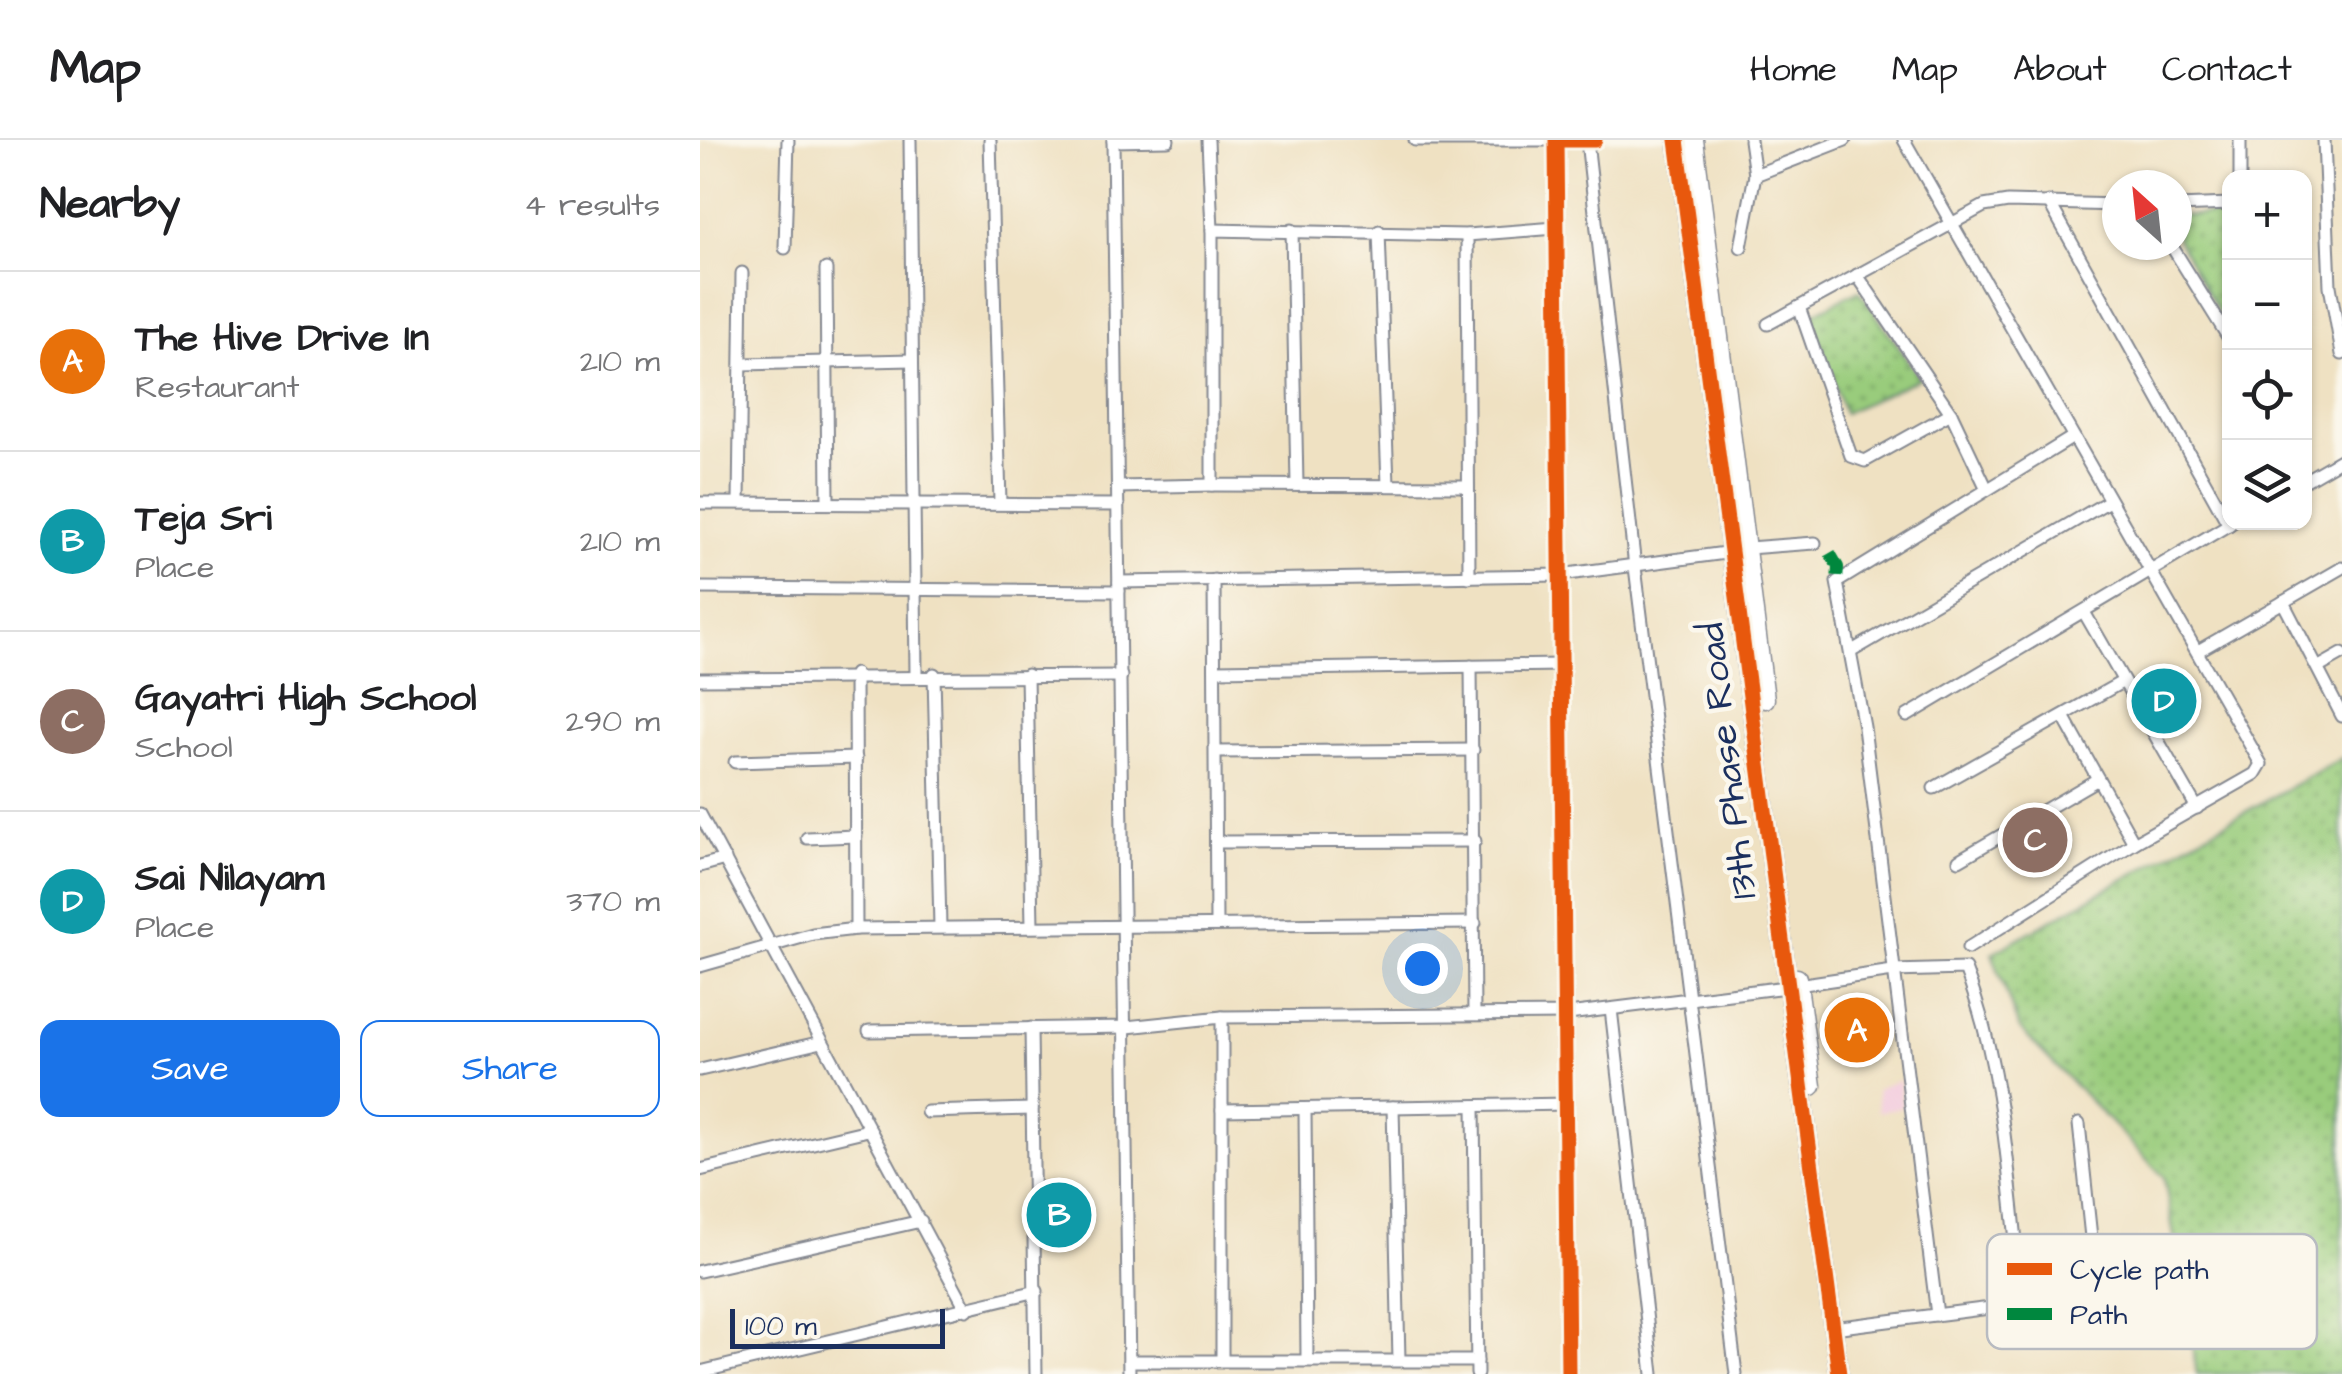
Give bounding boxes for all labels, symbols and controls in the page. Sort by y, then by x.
text: Map [50,36,141,102]
text: Home [1750,45,1837,94]
text: Map [1892,45,1958,94]
text: About [2013,45,2107,94]
text: Contact [2162,45,2292,94]
north arrow [2102,170,2192,260]
map controls [2222,170,2312,530]
button: + [2222,170,2312,260]
text: Nearby [40,176,180,234]
text: 4 results [524,183,660,228]
button: − [2222,260,2312,350]
text: The Hive Drive In [135,313,429,365]
text: A [62,339,83,384]
text: 210 m [580,339,660,384]
button: locate [2222,350,2312,440]
text: Restaurant [135,365,300,410]
button: layers [2222,440,2312,530]
text: Teja Sri [135,493,272,545]
text: B [61,519,84,564]
text: 210 m [580,519,660,564]
text: Place [135,545,214,590]
street label: 13th Phase Road [1685,620,1771,902]
pin: D [2132,664,2196,738]
text: Gayatri High School [135,673,477,725]
text: C [61,699,84,744]
text: 290 m [566,699,660,744]
text: School [135,725,233,770]
pin: C [2002,802,2068,878]
text: Sai Nilayam [135,853,324,905]
text: D [62,879,83,924]
text: 370 m [566,879,660,924]
text: Place [135,905,214,950]
your location [1397,943,1448,994]
pin: A [1824,992,1890,1068]
button: Save [40,1020,340,1117]
button: Share [360,1020,660,1117]
pin: B [1026,1178,1092,1252]
legend [1987,1234,2317,1349]
text: Cycle path [2070,1251,2209,1292]
text: Path [2070,1296,2127,1335]
scale bar [730,1304,945,1348]
text: 100 m [745,1307,817,1346]

